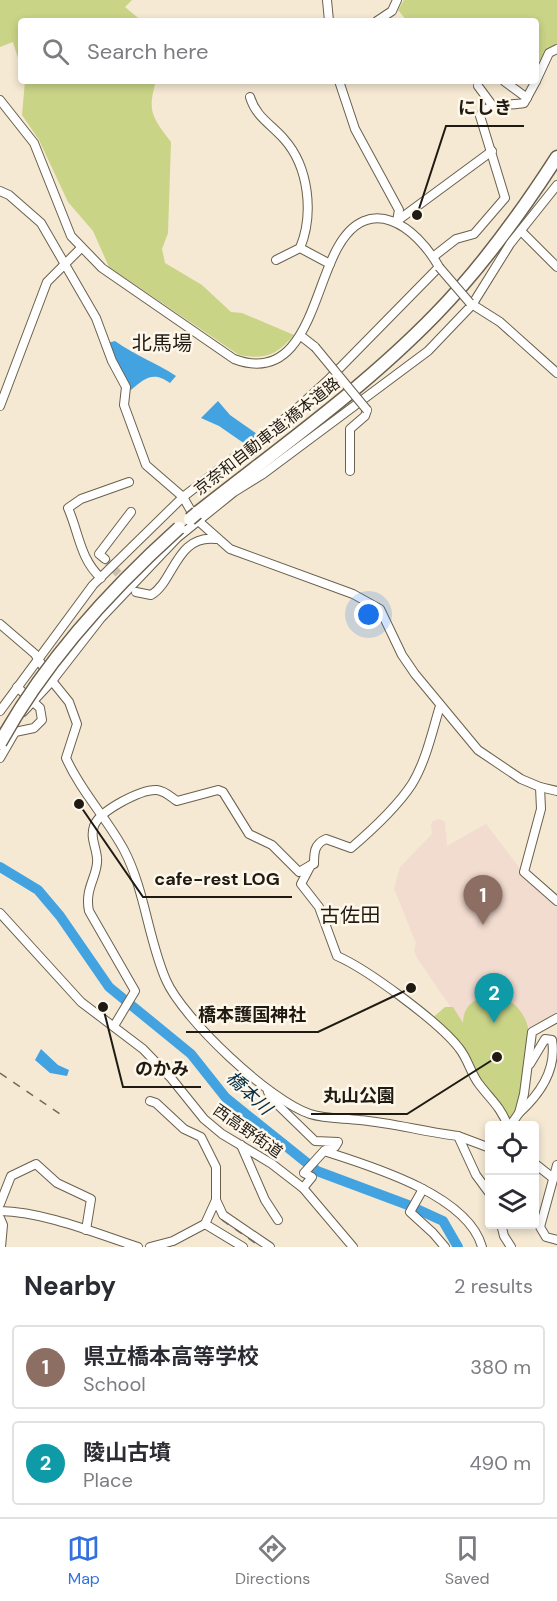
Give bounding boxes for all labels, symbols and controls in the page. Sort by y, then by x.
search box [18,18,539,84]
icon: search [39,35,72,68]
text: Search here [87,37,208,66]
callout: にしき [446,90,524,126]
text: にしき [458,96,512,120]
district label: 北馬場 [132,330,192,356]
street label: 京奈和自動車道;橋本道路 [190,372,344,500]
your location [354,600,383,629]
callout: cafe-rest LOG [143,861,292,897]
text: cafe-rest LOG [154,867,280,891]
pin: 1 [464,876,502,925]
district label: 古佐田 [320,902,380,928]
pin: 2 [474,974,514,1023]
callout: 橋本護国神社 [186,996,318,1032]
text: 橋本護国神社 [198,1003,306,1027]
callout: のかみ [123,1051,201,1087]
text: のかみ [135,1057,189,1081]
water label: 橋本川 [221,1066,278,1122]
callout: 丸山公園 [311,1078,407,1114]
text: 丸山公園 [323,1084,395,1108]
street label: 西高野街道 [209,1099,287,1163]
map controls [485,1121,539,1229]
button: locate [485,1121,539,1175]
button: layers [485,1175,539,1229]
text: Nearby [24,1269,116,1303]
text: 2 results [454,1273,533,1299]
text: 県立橋本高等学校 [83,1342,259,1371]
text: 1 [42,1354,49,1380]
text: 380 m [470,1354,531,1380]
text: School [83,1371,146,1397]
text: 陵山古墳 [83,1438,171,1467]
text: 2 [40,1450,51,1476]
text: 490 m [469,1450,531,1476]
text: Place [83,1467,133,1493]
tab: Map [67,1532,100,1589]
tab: Directions [235,1532,310,1589]
tab: Saved [445,1532,490,1589]

